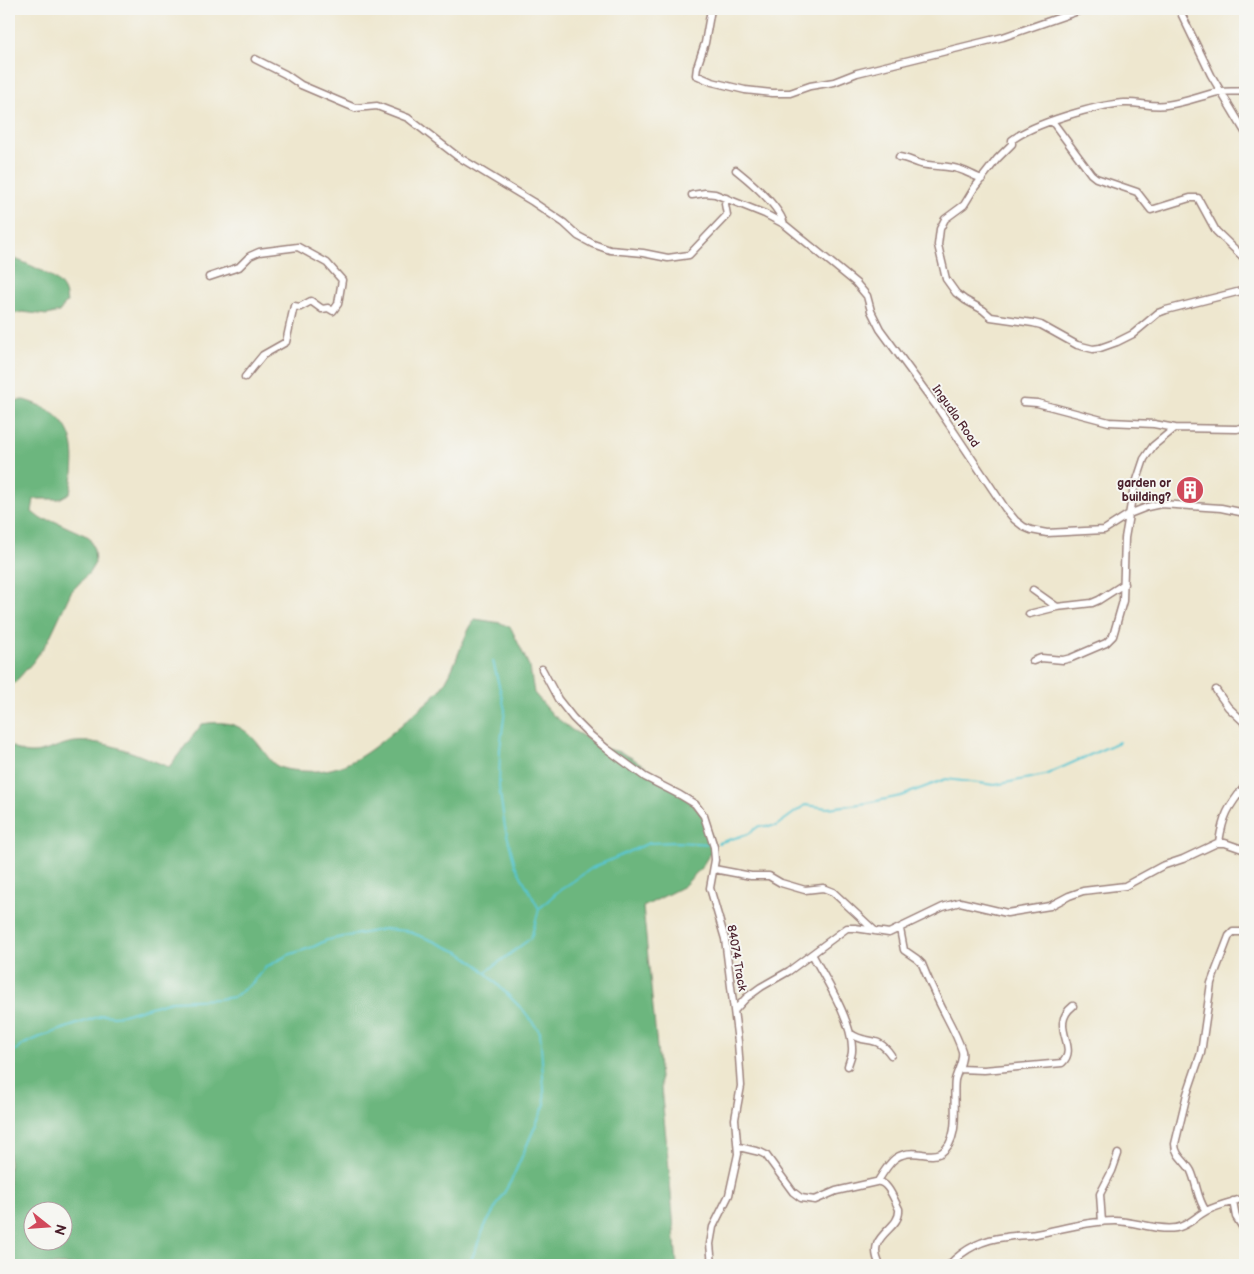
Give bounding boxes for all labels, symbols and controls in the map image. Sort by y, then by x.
street label: Ingudla Road [929,382,983,450]
building icon: garden or building? [1175,475,1205,505]
place label: garden or building? [1117,476,1171,505]
street label: 84074 Track [723,924,750,993]
north arrow [22,1202,72,1252]
text: N [50,1222,70,1237]

